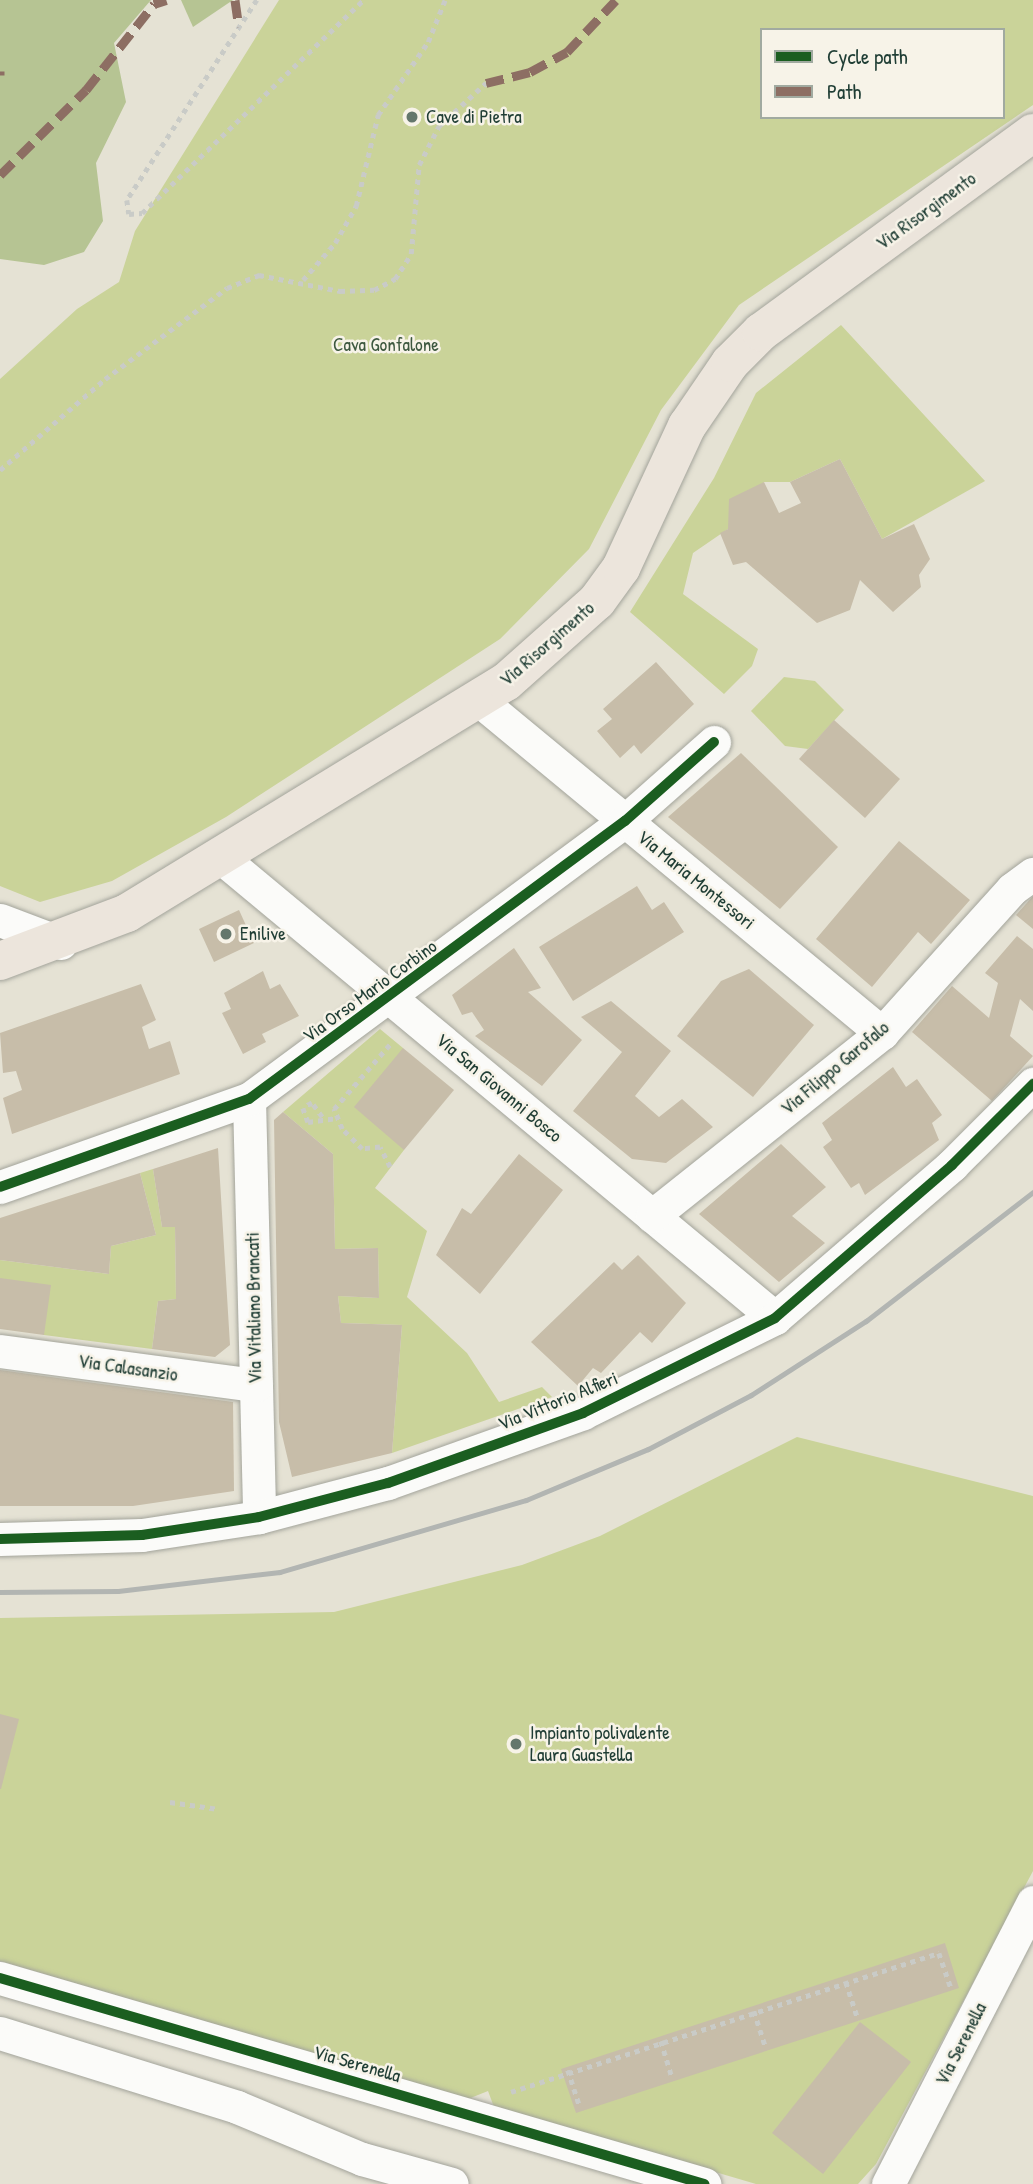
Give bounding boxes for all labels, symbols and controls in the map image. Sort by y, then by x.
legend [760,28,1005,119]
text: Cycle path [827,42,908,71]
text: Path [827,77,861,106]
place label: Cave di Pietra [426,106,522,128]
marker: Cave di Pietra [404,109,420,125]
street label: Via Risorgimento [872,167,980,255]
park label: Cava Gonfalone [333,334,439,356]
street label: Via Risorgimento [495,597,599,691]
street label: Via Maria Montessori [633,826,759,934]
place label: Enilive [240,923,286,945]
marker: Enilive [218,926,234,942]
street label: Via Orso Mario Corbino [299,935,441,1047]
street label: Via Filippo Garofalo [776,1016,894,1120]
street label: Via San Giovanni Bosco [431,1029,567,1147]
street label: Via Vitaliano Brancati [241,1232,267,1384]
street label: Via Calasanzio [77,1350,179,1386]
street label: Via Vittorio Alfieri [495,1367,621,1435]
place label: Impianto polivalente Laura Guastella [530,1722,670,1766]
marker: Impianto polivalente Laura Guastella [508,1736,524,1752]
street label: Via Serenella [930,1999,992,2089]
street label: Via Serenella [311,2041,403,2087]

